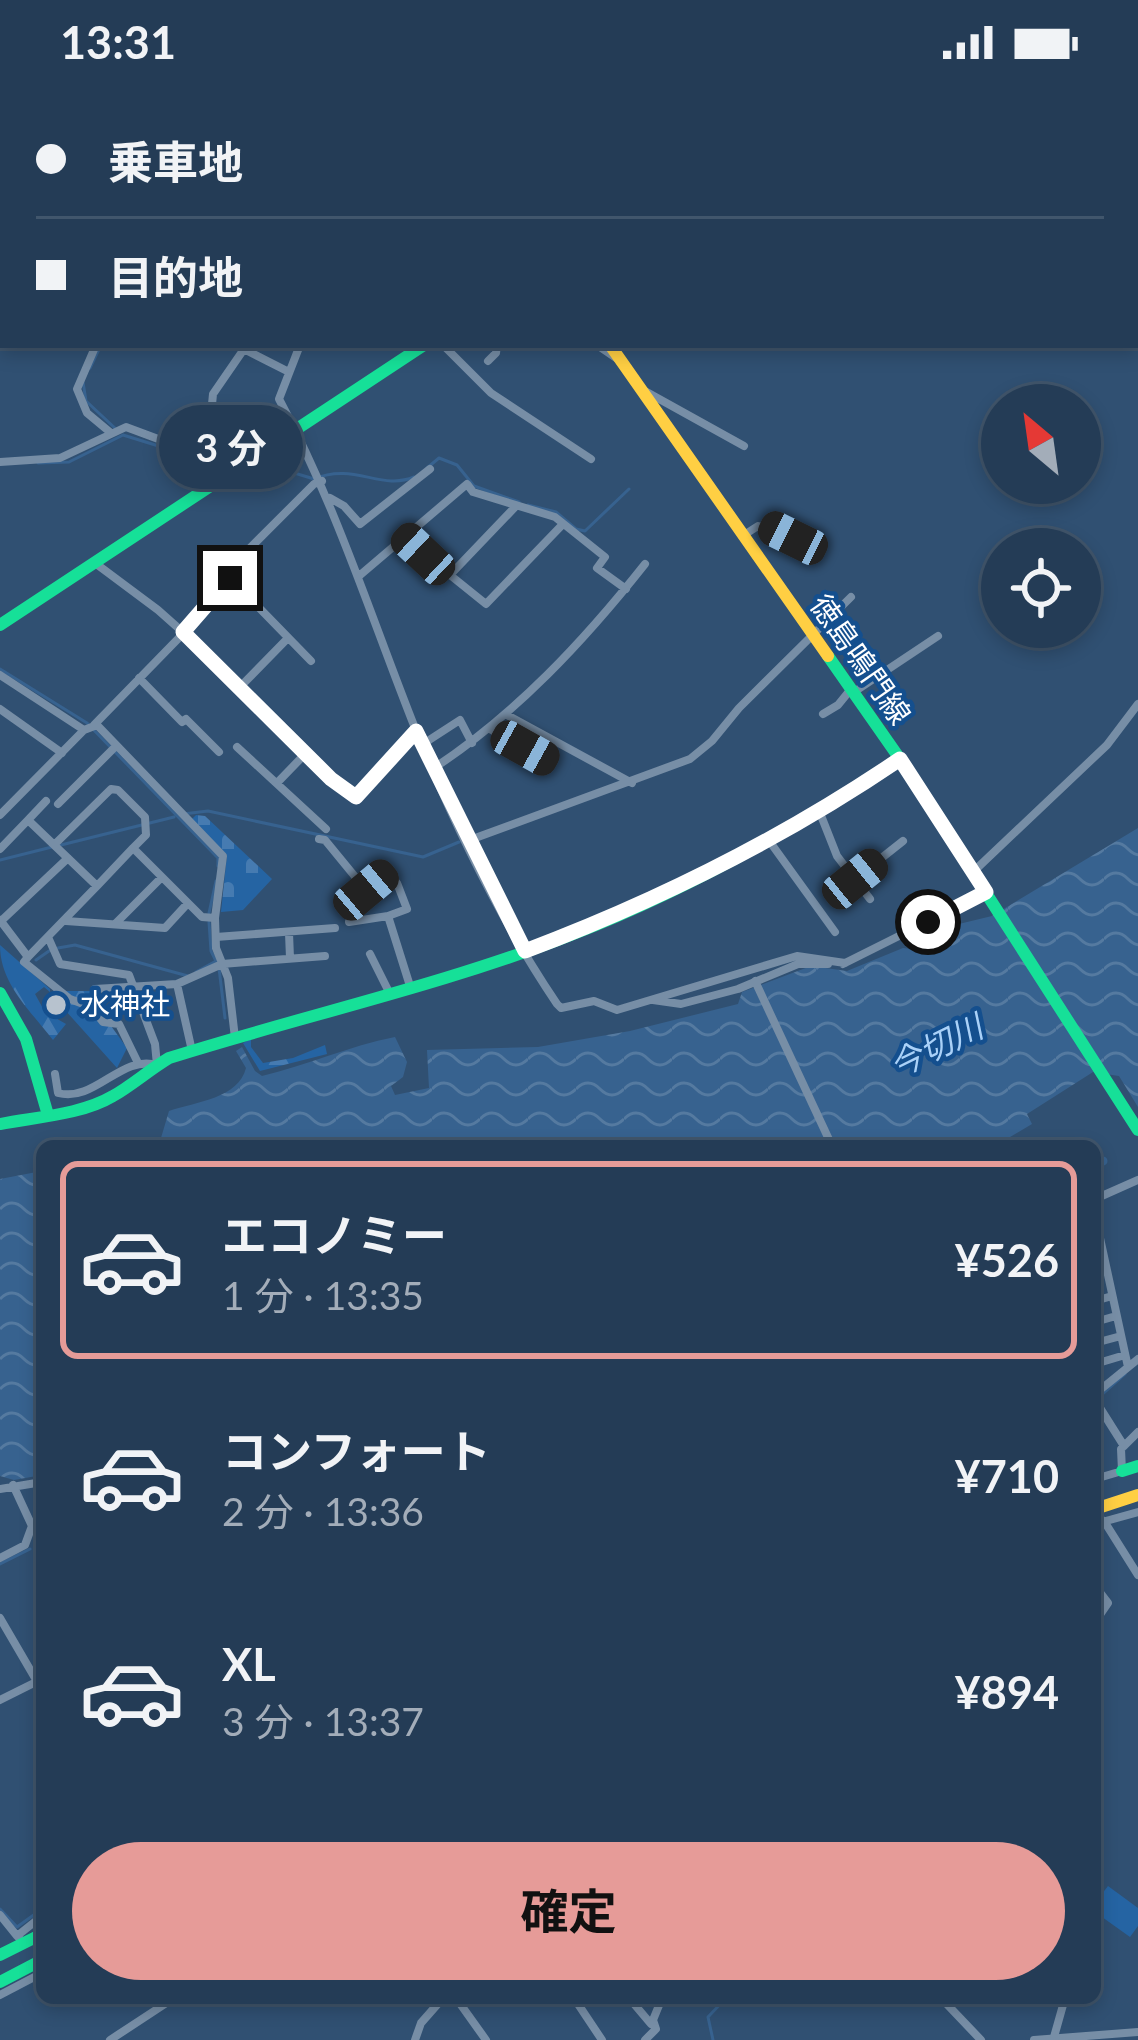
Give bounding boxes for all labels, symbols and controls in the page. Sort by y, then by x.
text: 13:31 [60,15,176,69]
text: 乗車地 [108,135,243,189]
text: 目的地 [108,250,243,304]
north arrow [981,384,1101,504]
map controls [981,384,1101,648]
callout: 3 分 [158,404,302,488]
text: 3 分 [195,424,267,470]
car [753,506,833,570]
car [384,516,462,592]
button: locate [981,528,1101,648]
route end [203,551,257,605]
street label: 徳島鳴門線 [804,587,919,731]
car [485,715,565,781]
car [816,842,894,916]
car [327,853,405,927]
route start [901,895,955,949]
place label: 水神社 [80,985,170,1021]
marker: 水神社 [43,992,69,1018]
water label: 今切川 [882,1004,992,1085]
icon: car [78,1206,186,1314]
text: エコノミー [222,1208,447,1262]
text: ¥526 [955,1233,1059,1287]
text: 1 分 · 13:35 [222,1272,424,1318]
icon: car [78,1422,186,1530]
text: コンフォート [222,1424,491,1478]
text: ¥710 [955,1449,1059,1503]
text: 2 分 · 13:36 [222,1488,424,1534]
text: XL [222,1637,276,1691]
icon: car [78,1638,186,1746]
text: ¥894 [955,1665,1059,1719]
text: 3 分 · 13:37 [222,1698,424,1744]
button: 確定 [72,1842,1065,1980]

